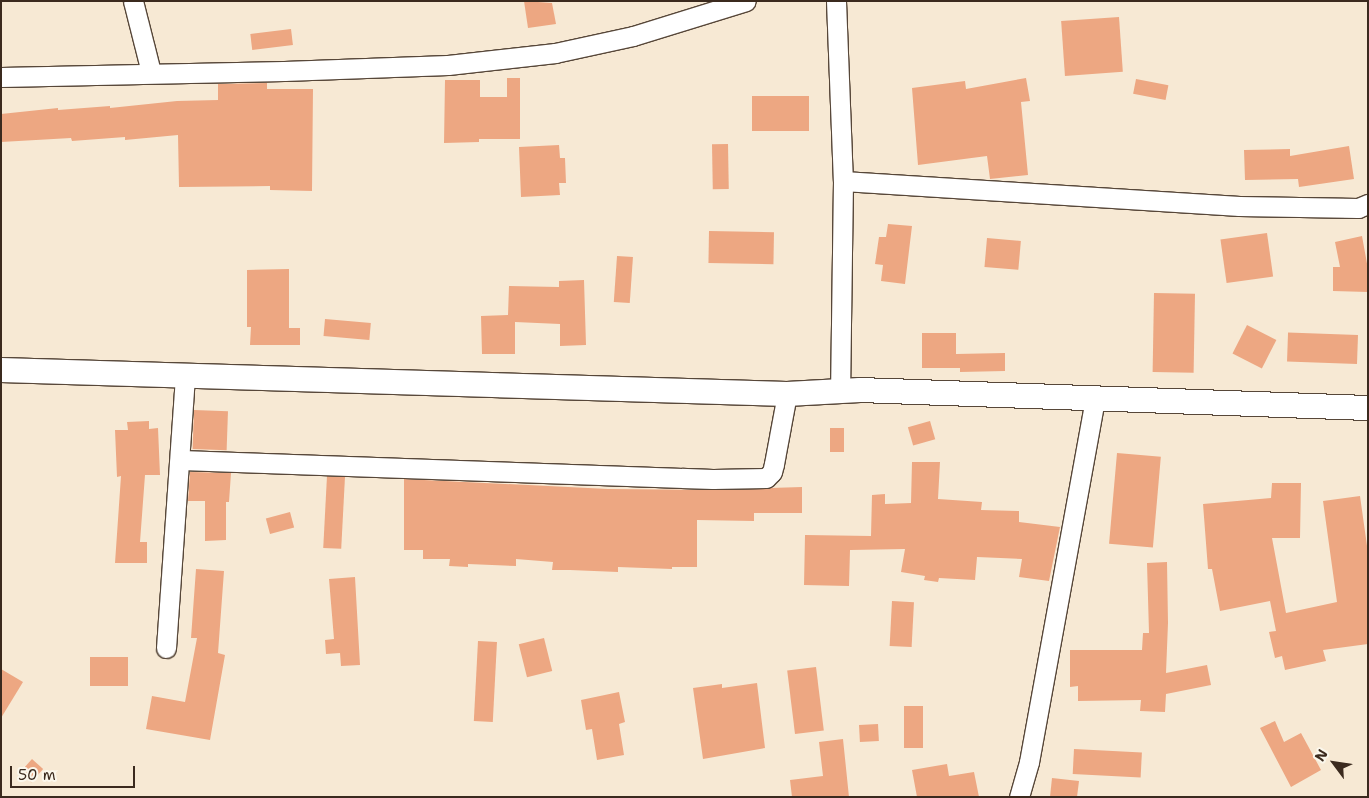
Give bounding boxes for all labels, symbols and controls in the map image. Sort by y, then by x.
north arrow [1309,738,1359,788]
text: N [1311,746,1332,765]
scale bar [12,756,138,788]
text: 50 m [18,765,56,785]

